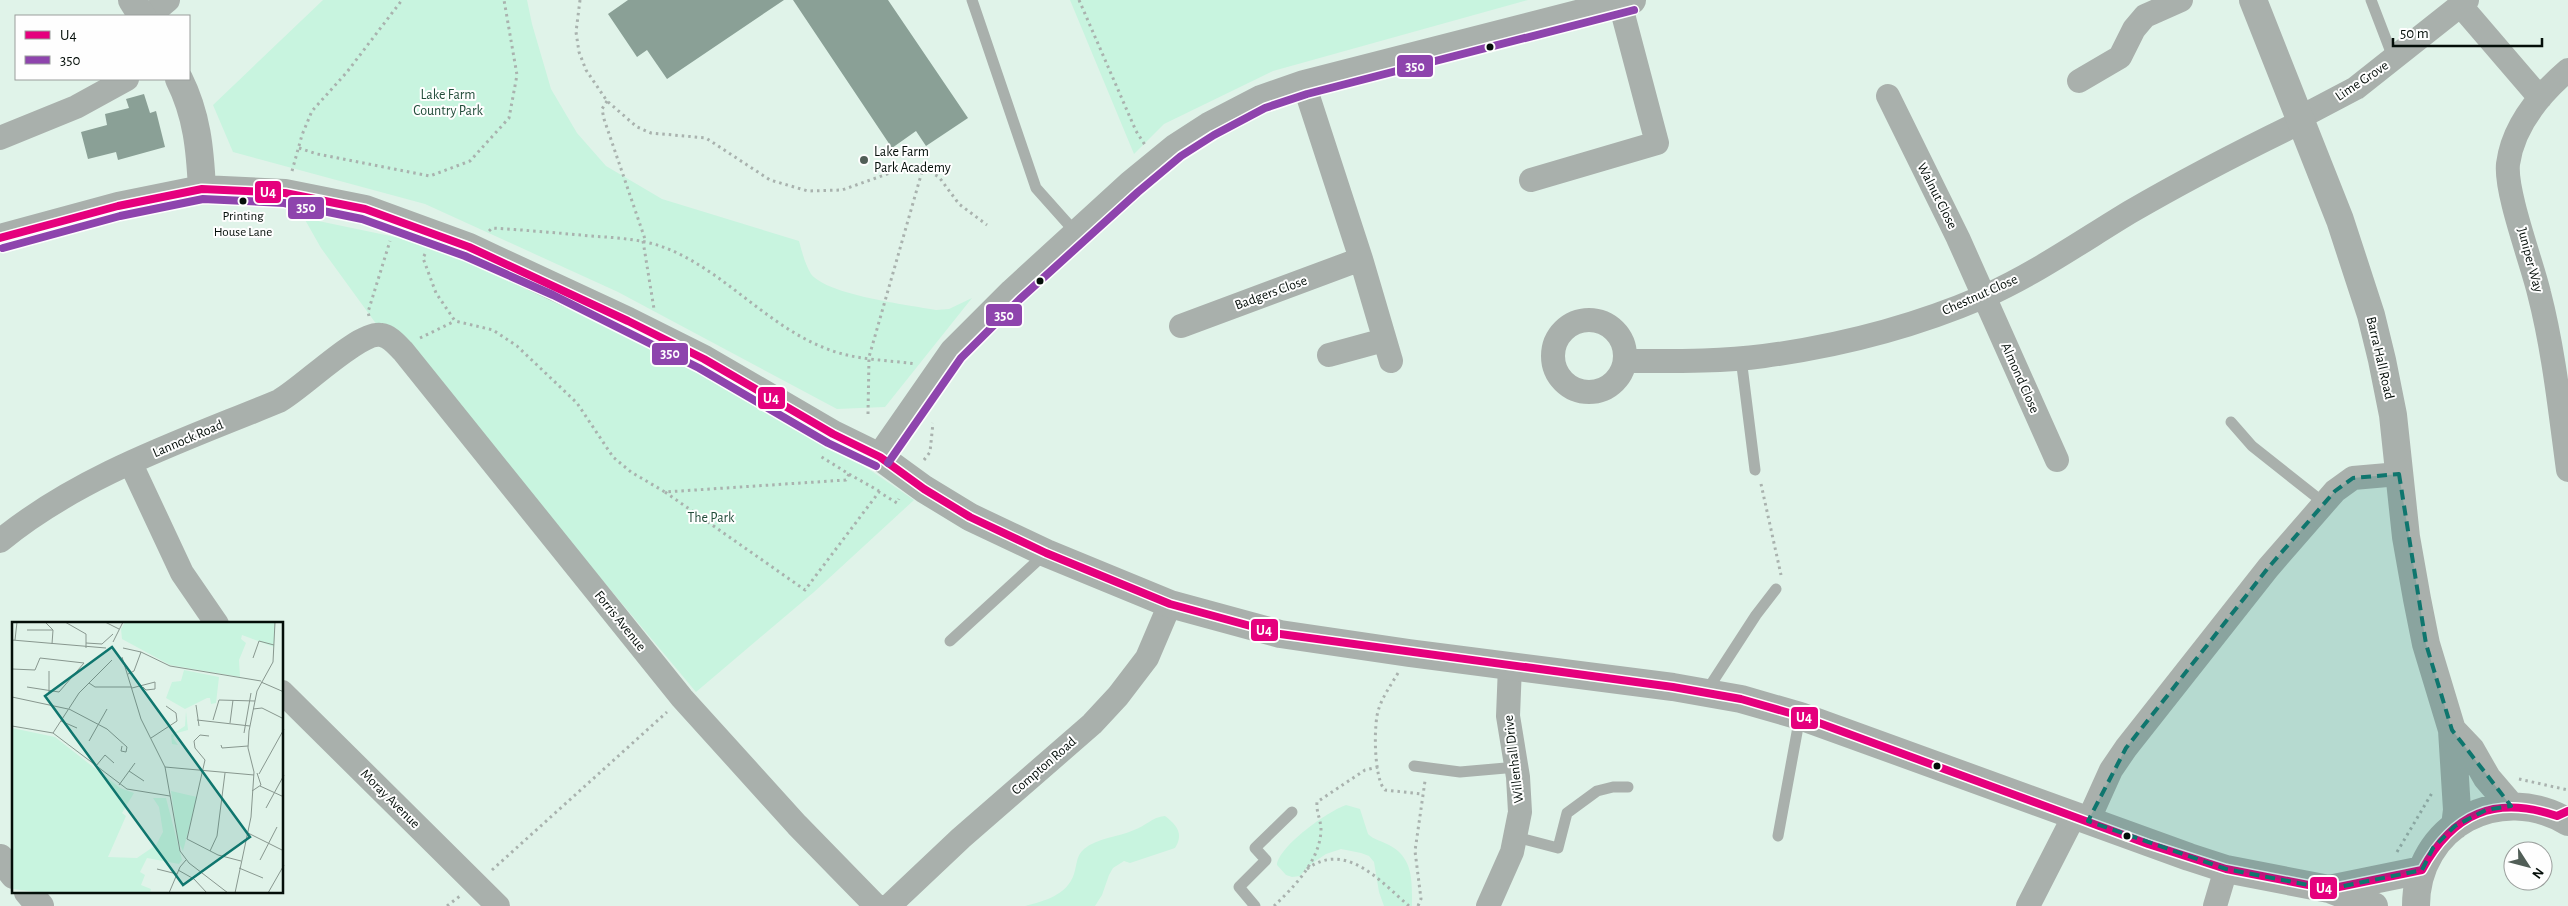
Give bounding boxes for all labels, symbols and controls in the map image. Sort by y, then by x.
legend [15,15,190,80]
scale bar [2393,15,2542,47]
text: 50 m [2400,26,2429,41]
text: U4 [60,28,77,43]
unlabelled marker [1485,42,1495,52]
text: 350 [60,53,80,68]
line badge: 350 [1396,54,1434,78]
street label: Lime Grove [2333,58,2391,104]
text: 350 [1405,60,1425,74]
park label: Lake Farm Country Park [413,88,483,118]
place label: Lake Farm Park Academy [874,145,951,175]
marker: Lake Farm Park Academy [858,154,870,166]
street label: Walnut Close [1914,161,1960,231]
line badge: U4 [254,180,282,204]
text: U4 [260,186,276,200]
marker: Printing House Lane [238,196,248,206]
line badge: 350 [287,196,325,220]
text: 350 [296,201,316,215]
place label: Printing House Lane [214,210,272,239]
street label: Juniper Way [2515,226,2545,294]
street label: Chestnut Close [1940,272,2020,318]
street label: Badgers Close [1233,273,1309,313]
unlabelled marker [1035,276,1045,286]
line badge: 350 [985,303,1023,327]
text: 350 [994,309,1014,323]
street label: Barra Hall Road [2364,315,2396,401]
street label: Almond Close [1998,341,2042,415]
line badge: 350 [651,342,689,366]
text: 350 [660,347,680,361]
line badge: U4 [757,386,786,410]
text: U4 [763,392,779,406]
street label: Lannock Road [151,418,225,460]
park label: The Park [688,511,735,525]
street label: Forris Avenue [592,588,648,654]
line badge: U4 [1250,618,1279,642]
inset map [12,622,284,894]
text: U4 [1256,624,1272,638]
line badge: U4 [1790,706,1819,730]
text: U4 [1796,711,1812,725]
street label: Willenhall Drive [1502,714,1526,804]
street label: Compton Road [1009,734,1079,798]
unlabelled marker [1932,761,1942,771]
street label: Moray Avenue [358,767,422,831]
unlabelled marker [2122,831,2132,841]
north arrow [2503,841,2553,891]
text: N [2529,865,2546,881]
line badge: U4 [2309,876,2338,900]
text: U4 [2316,882,2332,896]

